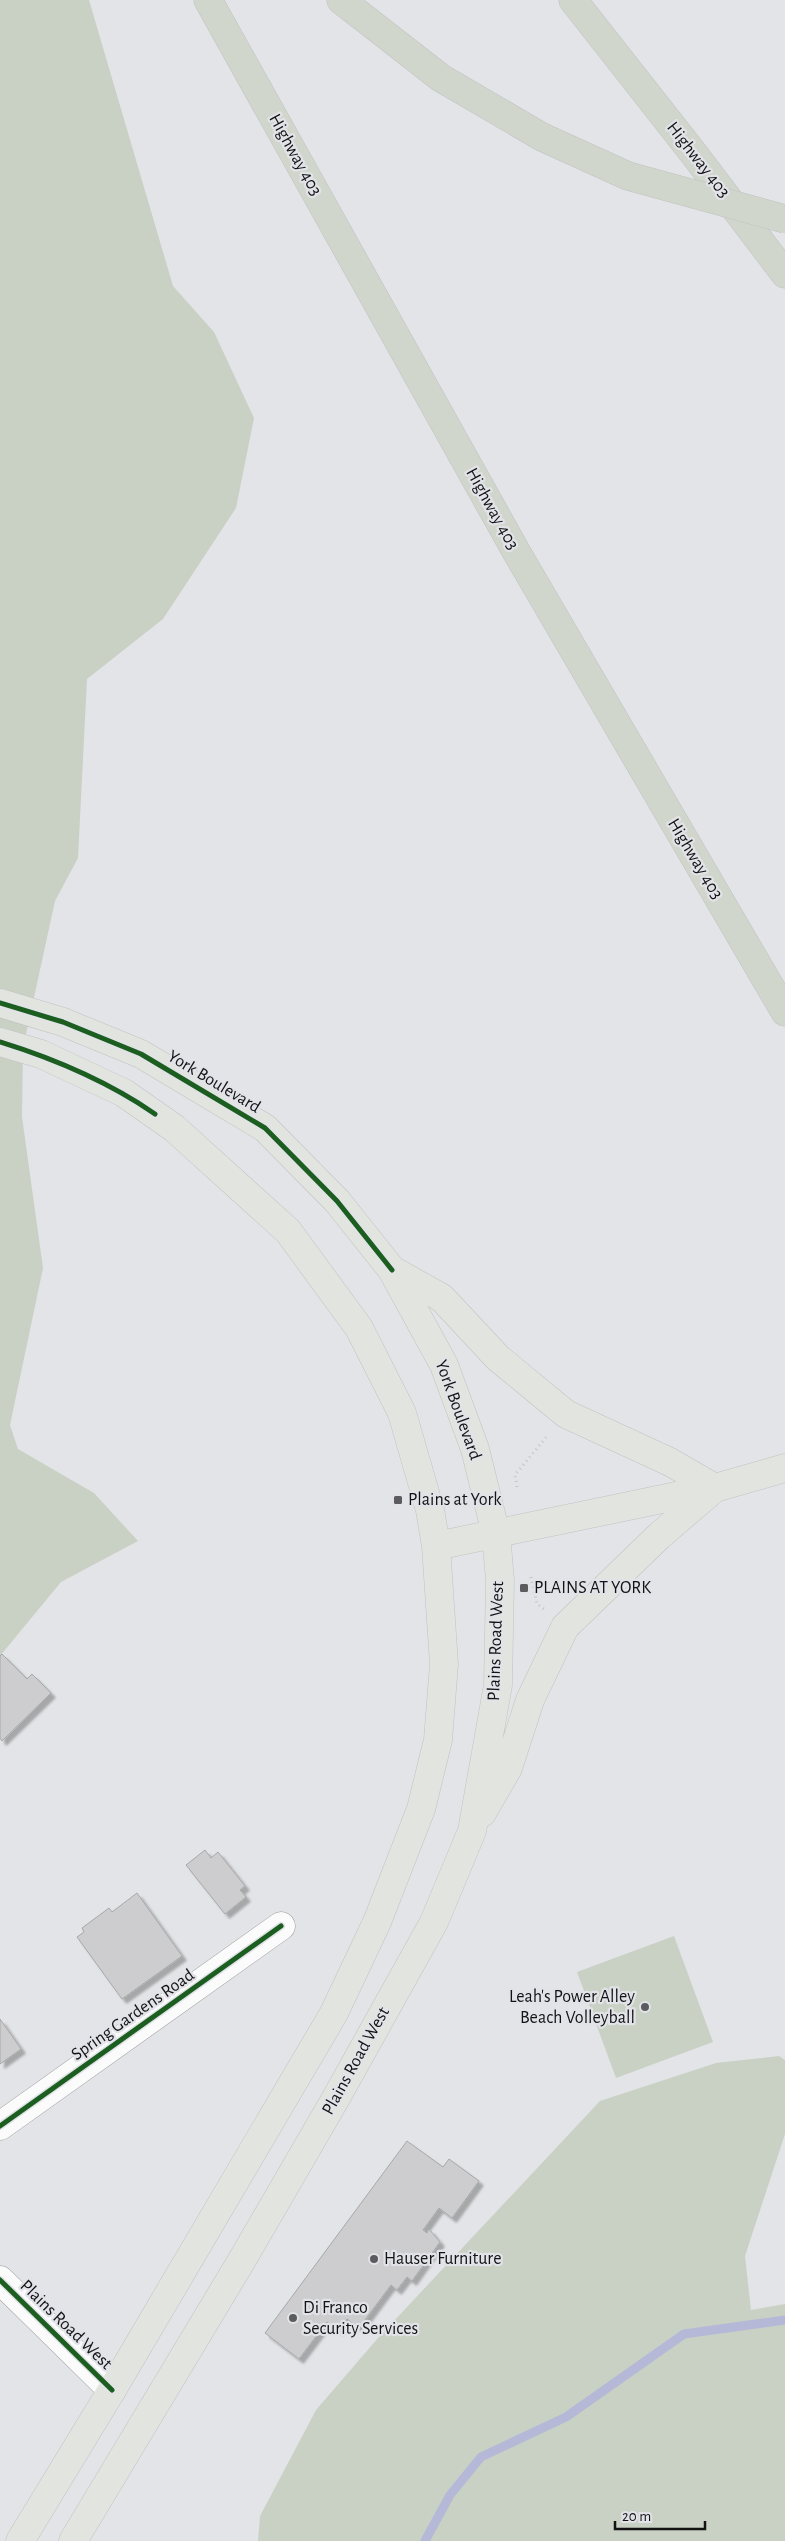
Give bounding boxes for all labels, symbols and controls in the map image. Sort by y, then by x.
street label: Highway 403 [265,111,325,199]
street label: Highway 403 [663,119,733,201]
street label: Highway 403 [462,465,522,553]
street label: Highway 403 [664,816,726,902]
street label: York Boulevard [164,1047,264,1117]
street label: York Boulevard [432,1358,484,1462]
place label: Plains at York [408,1491,502,1509]
marker: Plains at York [392,1494,404,1506]
place label: PLAINS AT YORK [534,1579,651,1597]
street label: Plains Road West [485,1580,507,1701]
marker: PLAINS AT YORK [518,1582,530,1594]
street label: Spring Gardens Road [68,1966,198,2064]
place label: Leah's Power Alley Beach Volleyball [509,1988,635,2027]
marker: Leah's Power Alley Beach Volleyball [639,2001,651,2013]
street label: Plains Road West [319,2004,393,2118]
place label: Hauser Furniture [384,2250,501,2268]
marker: Hauser Furniture [368,2253,380,2265]
street label: Plains Road West [17,2277,116,2373]
place label: Di Franco Security Services [303,2299,418,2338]
marker: Di Franco Security Services [287,2312,299,2324]
scale bar [615,2498,705,2530]
text: 20 m [622,2509,651,2524]

